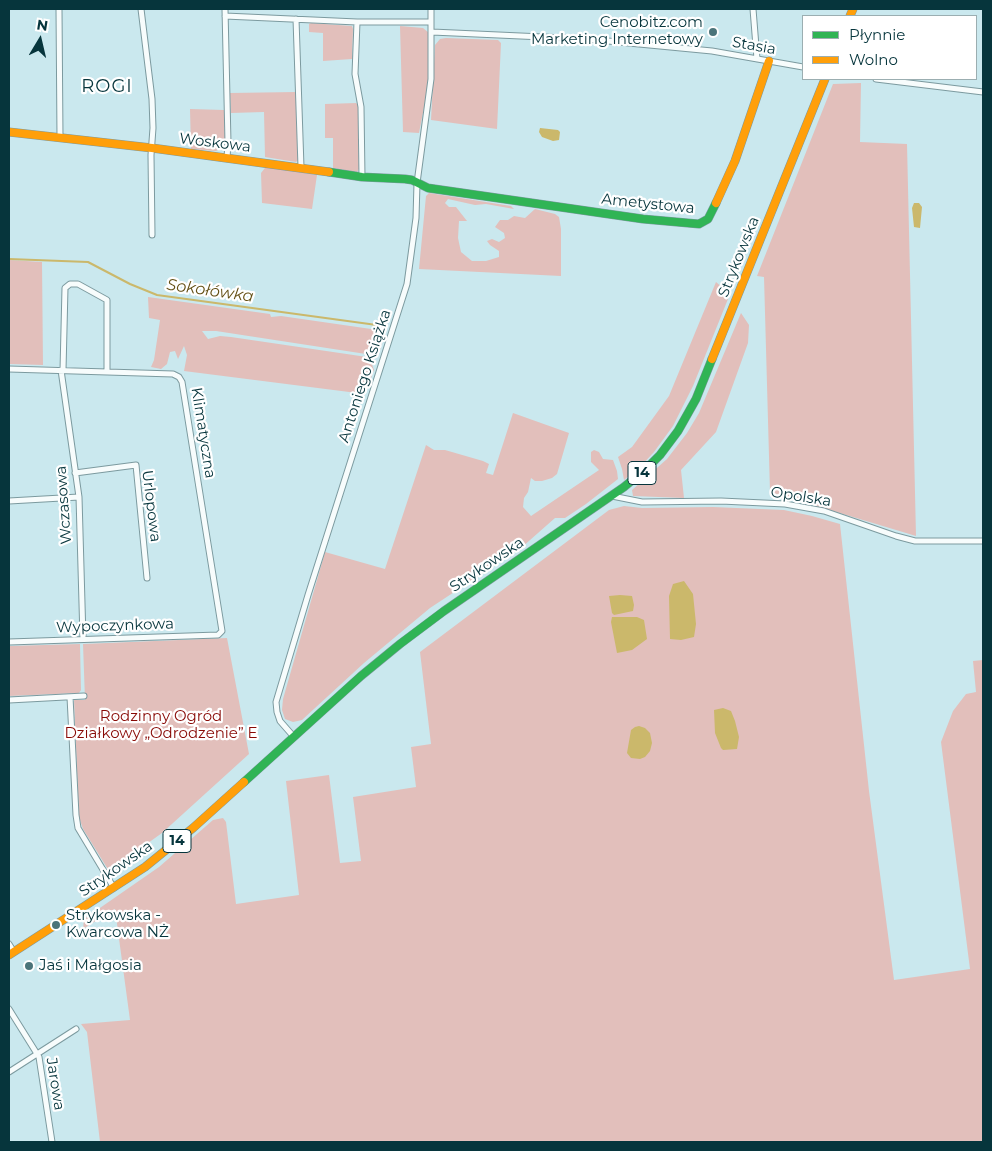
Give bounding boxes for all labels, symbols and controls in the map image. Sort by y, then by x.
place label: Cenobitz.com Marketing Internetowy [531,14,703,49]
north arrow [15,15,65,65]
text: N [35,15,49,35]
legend [802,15,977,80]
text: Płynnie [849,25,905,44]
marker: Cenobitz.com Marketing Internetowy [707,26,719,38]
street label: Stasia [731,33,777,59]
text: Wolno [849,50,898,69]
district label: ROGI [81,76,133,98]
street label: Woskowa [178,130,252,156]
street label: Ametystowa [601,190,695,218]
street label: Strykowska [715,214,763,300]
water label: Sokołówka [165,275,255,307]
street label: Antoniego Książka [335,307,395,445]
street label: Klimatyczna [187,386,219,480]
road number: 14 [628,462,656,484]
street label: Wczasowa [52,465,76,545]
street label: Urlopowa [138,469,164,543]
street label: Opolska [769,483,833,511]
street label: Strykowska [447,534,527,596]
street label: Wypoczynkowa [56,615,174,637]
park label: Rodzinny Ogród Działkowy „Odrodzenie” E [64,708,258,743]
road number: 14 [163,829,191,852]
street label: Strykowska [76,837,156,901]
place label: Strykowska - Kwarcowa NŻ [66,907,169,942]
marker: Strykowska - Kwarcowa NŻ [50,919,62,931]
place label: Jaś i Małgosia [39,957,142,975]
marker: Jaś i Małgosia [23,960,35,972]
street label: Jarowa [42,1056,68,1112]

